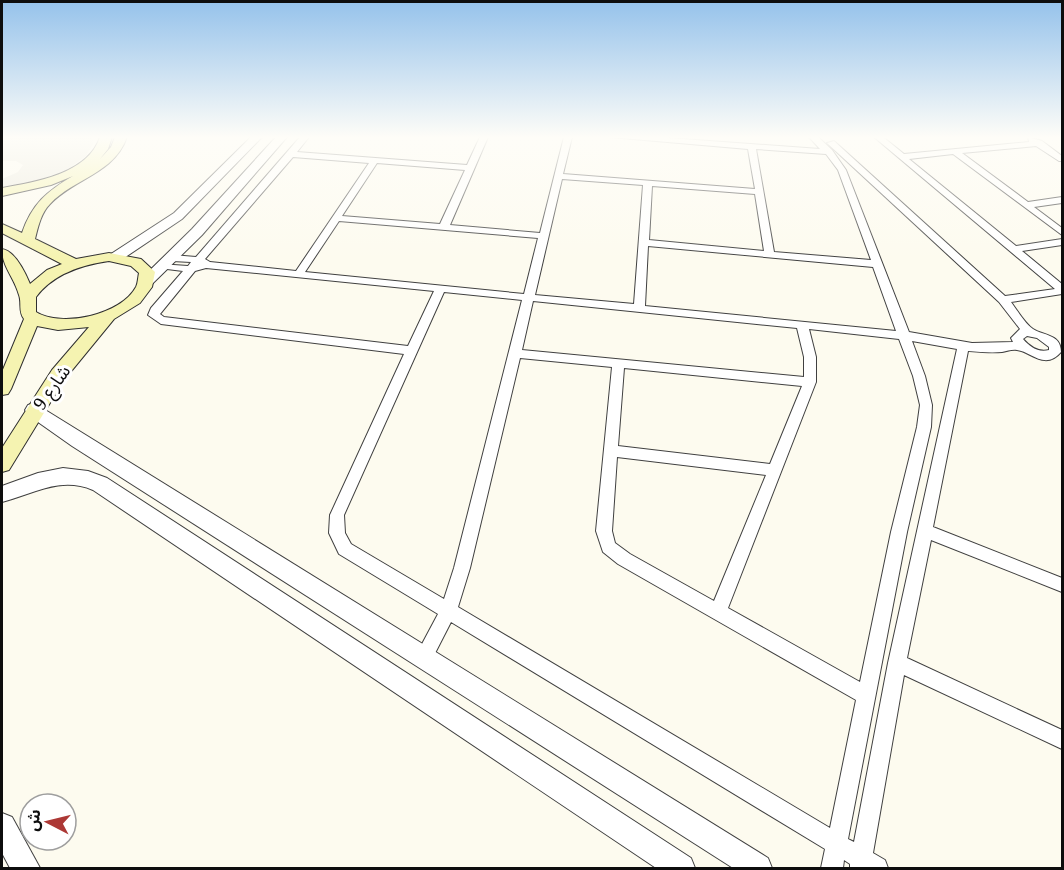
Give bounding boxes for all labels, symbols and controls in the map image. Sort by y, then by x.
street label: شارع 9 [27,360,78,416]
north arrow [18,792,78,852]
text: ش [21,808,45,832]

